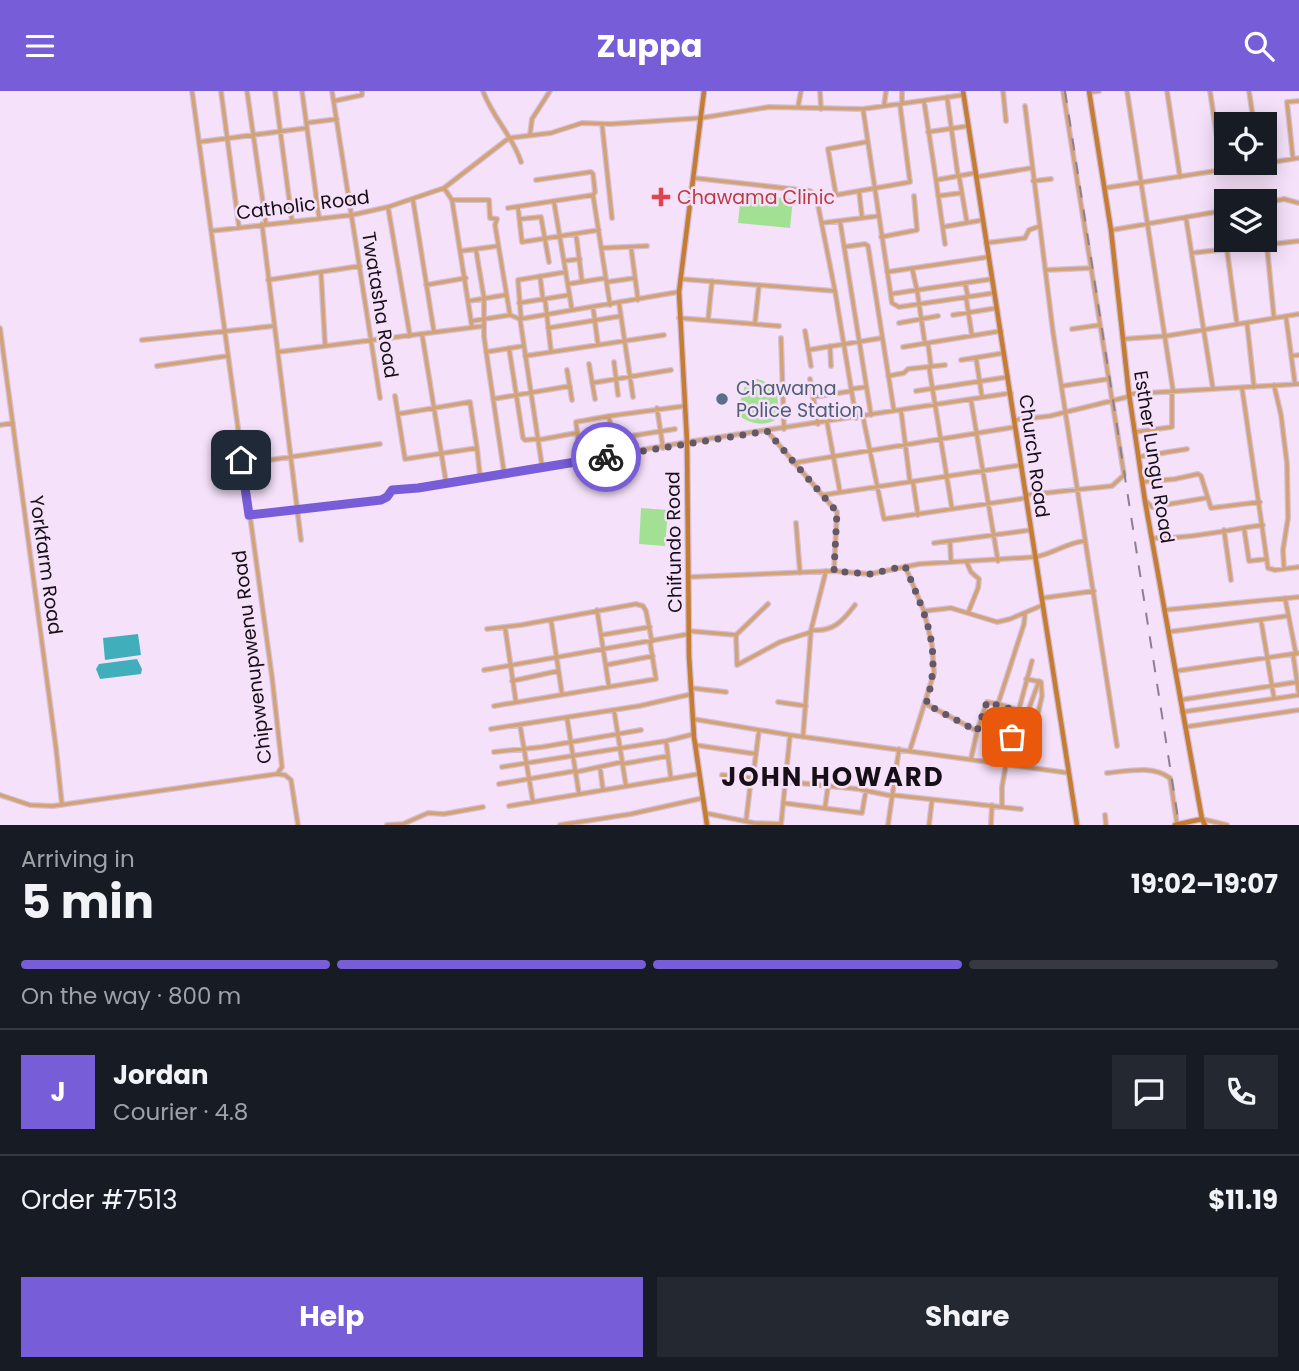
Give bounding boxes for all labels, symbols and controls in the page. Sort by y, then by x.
text: Zuppa [597,23,702,68]
icon: menu [21,27,59,65]
icon: search [1240,27,1278,65]
map controls [1214,112,1277,252]
button: locate [1214,112,1277,175]
street label: Catholic Road [235,183,371,227]
place label: Chawama Clinic [677,184,835,211]
marker: Chawama Clinic [651,187,671,207]
button: layers [1214,189,1277,252]
street label: Twatasha Road [355,230,405,380]
street label: Esther Lungu Road [1127,369,1181,545]
place label: Chawama Police Station [736,375,864,424]
marker: Chawama Police Station [714,391,730,407]
street label: Church Road [1012,393,1056,519]
courier [571,422,641,492]
pin [211,430,271,490]
icon: bike [587,438,625,476]
icon: home [222,441,260,479]
street label: Chifundo Road [659,471,689,613]
street label: Yorkfarm Road [23,494,69,636]
street label: Chipwenupwenu Road [225,549,279,765]
pin [982,707,1042,767]
icon: bag [993,718,1031,756]
district label: JOHN HOWARD [721,759,945,795]
text: Arriving in [21,843,135,875]
text: 19:02–19:07 [1131,866,1278,902]
text: 5 min [21,870,154,934]
text: On the way · 800 m [21,980,241,1012]
button: chat [1112,1055,1186,1129]
button: phone [1204,1055,1278,1129]
text: Jordan [113,1057,209,1093]
text: J [50,1074,66,1110]
text: Courier · 4.8 [113,1096,248,1128]
text: Order #7513 [21,1182,177,1218]
text: $11.19 [1208,1182,1278,1218]
button: Help [21,1277,643,1357]
button: Share [657,1277,1278,1357]

